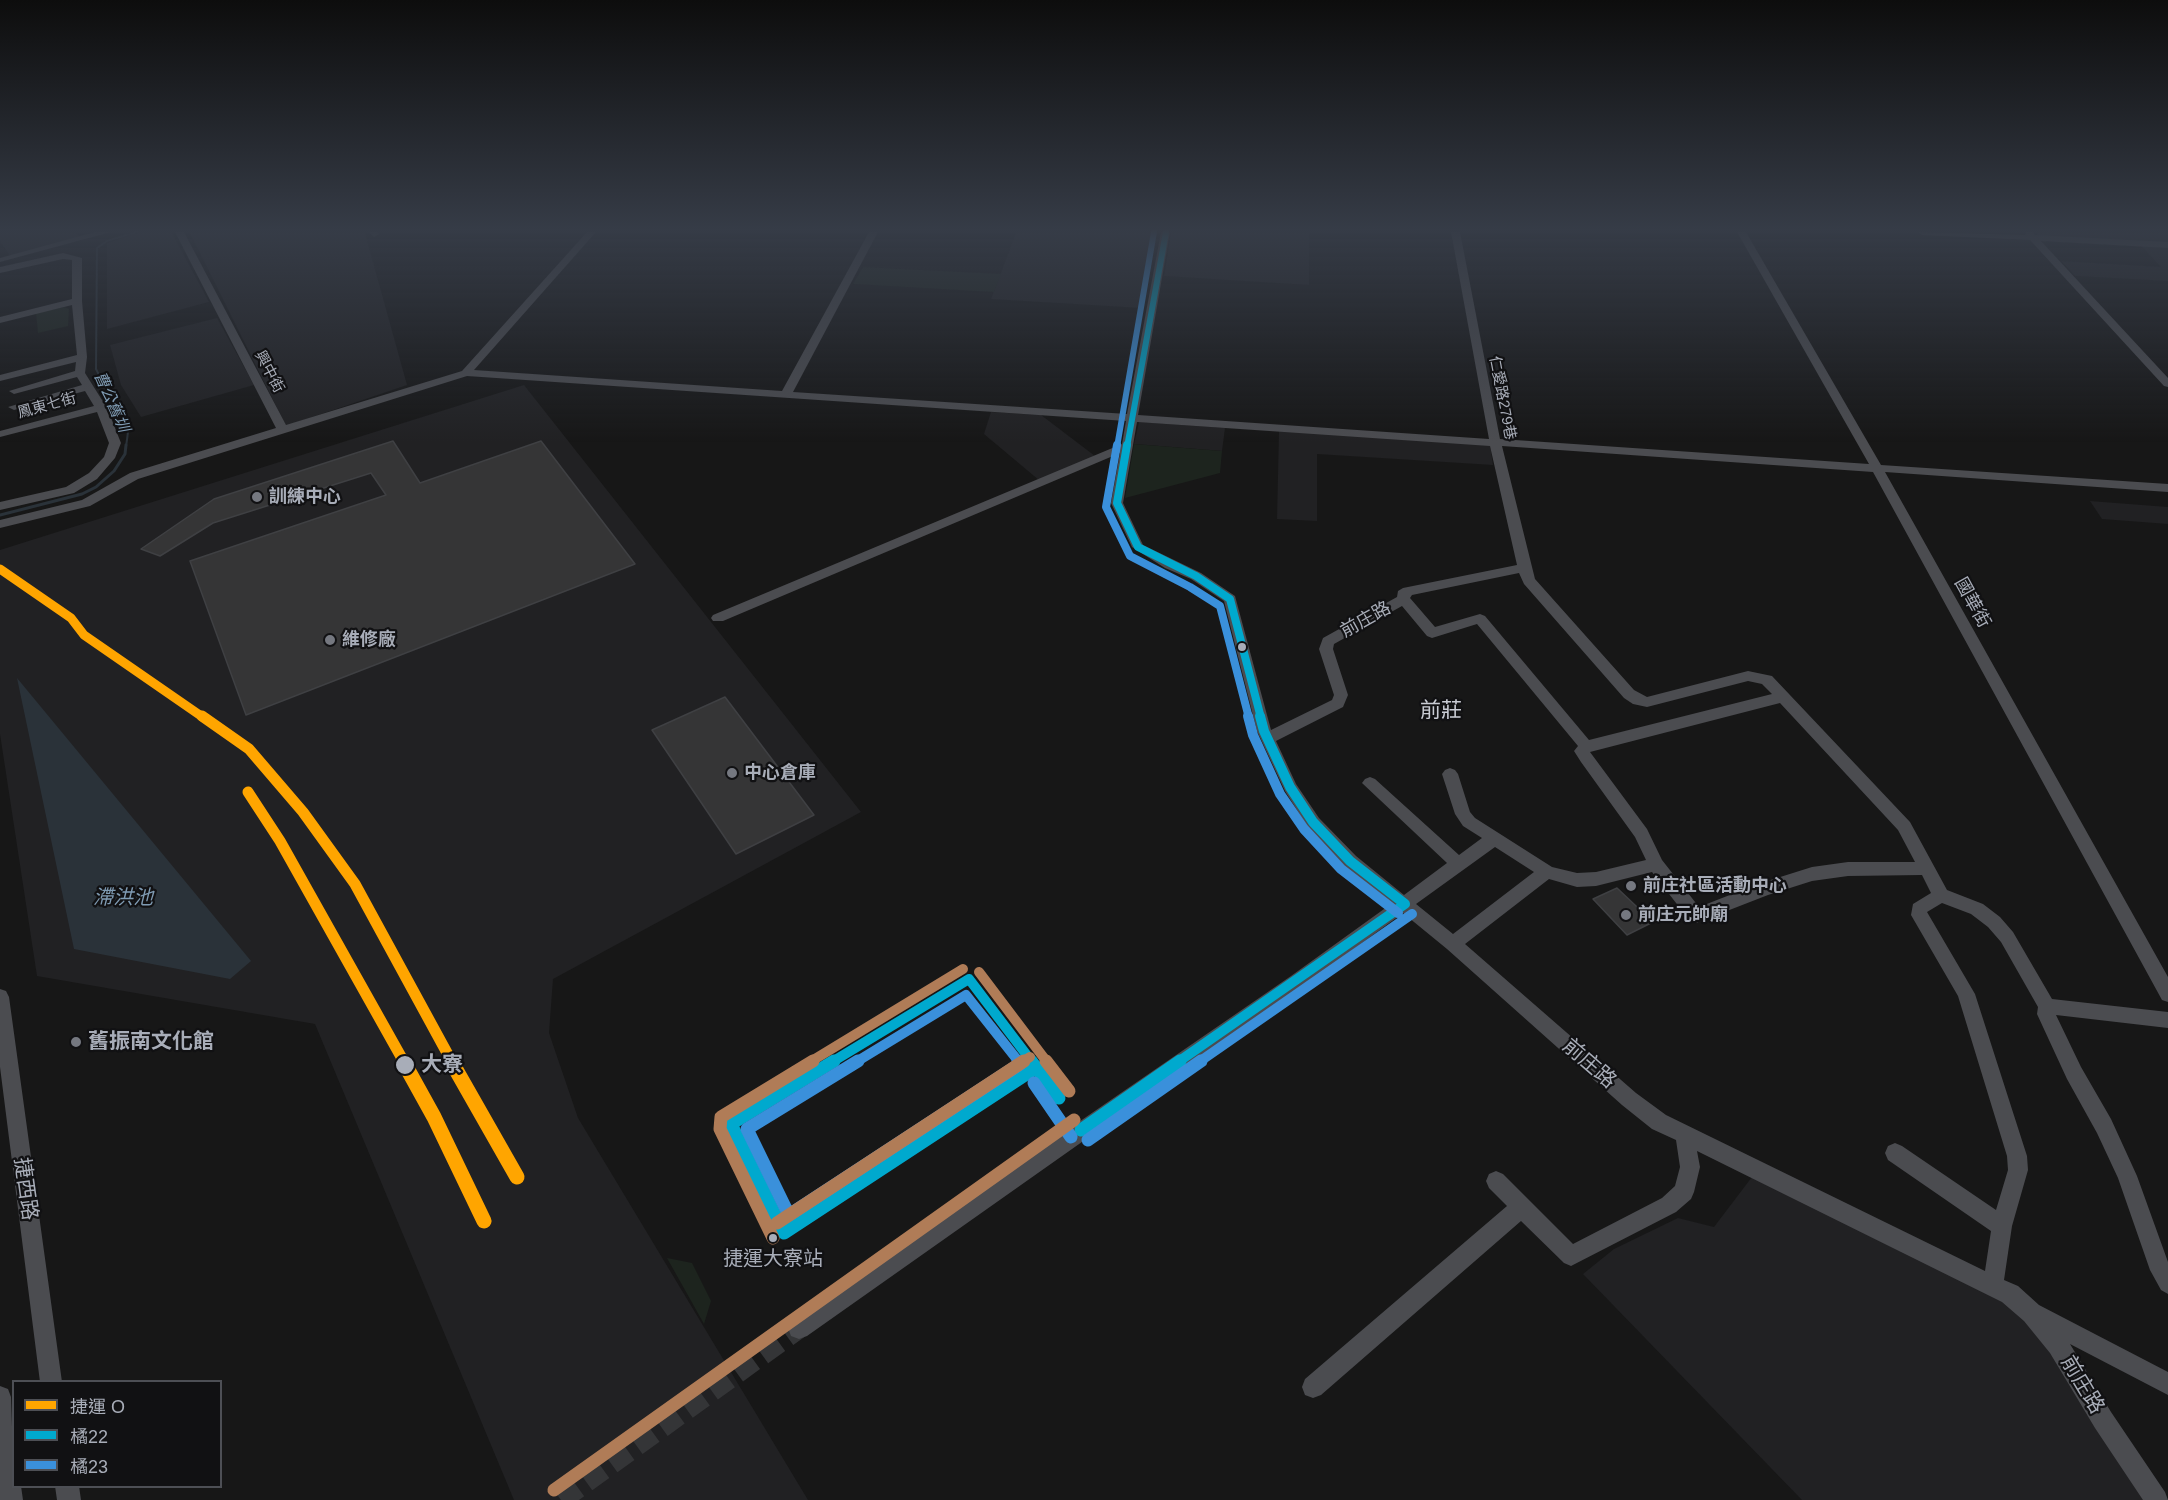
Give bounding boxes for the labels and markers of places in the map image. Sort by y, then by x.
place label: 訓練中心 [269,486,341,508]
marker: 訓練中心 [250,490,264,504]
place label: 維修廠 [342,629,396,651]
marker: 維修廠 [323,633,337,647]
unlabelled marker [1236,641,1248,653]
place label: 中心倉庫 [744,762,816,784]
marker: 中心倉庫 [725,766,739,780]
place label: 前庄社區活動中心 [1643,875,1787,897]
marker: 前庄社區活動中心 [1624,879,1638,893]
place label: 前庄元帥廟 [1638,904,1728,926]
marker: 前庄元帥廟 [1619,908,1633,922]
place label: 舊振南文化館 [88,1029,214,1055]
marker: 舊振南文化館 [69,1035,83,1049]
place label: 大寮 [421,1052,463,1078]
marker: 大寮 [394,1054,416,1076]
marker: 捷運大寮站 [767,1232,779,1244]
place label: 捷運大寮站 [723,1247,823,1271]

